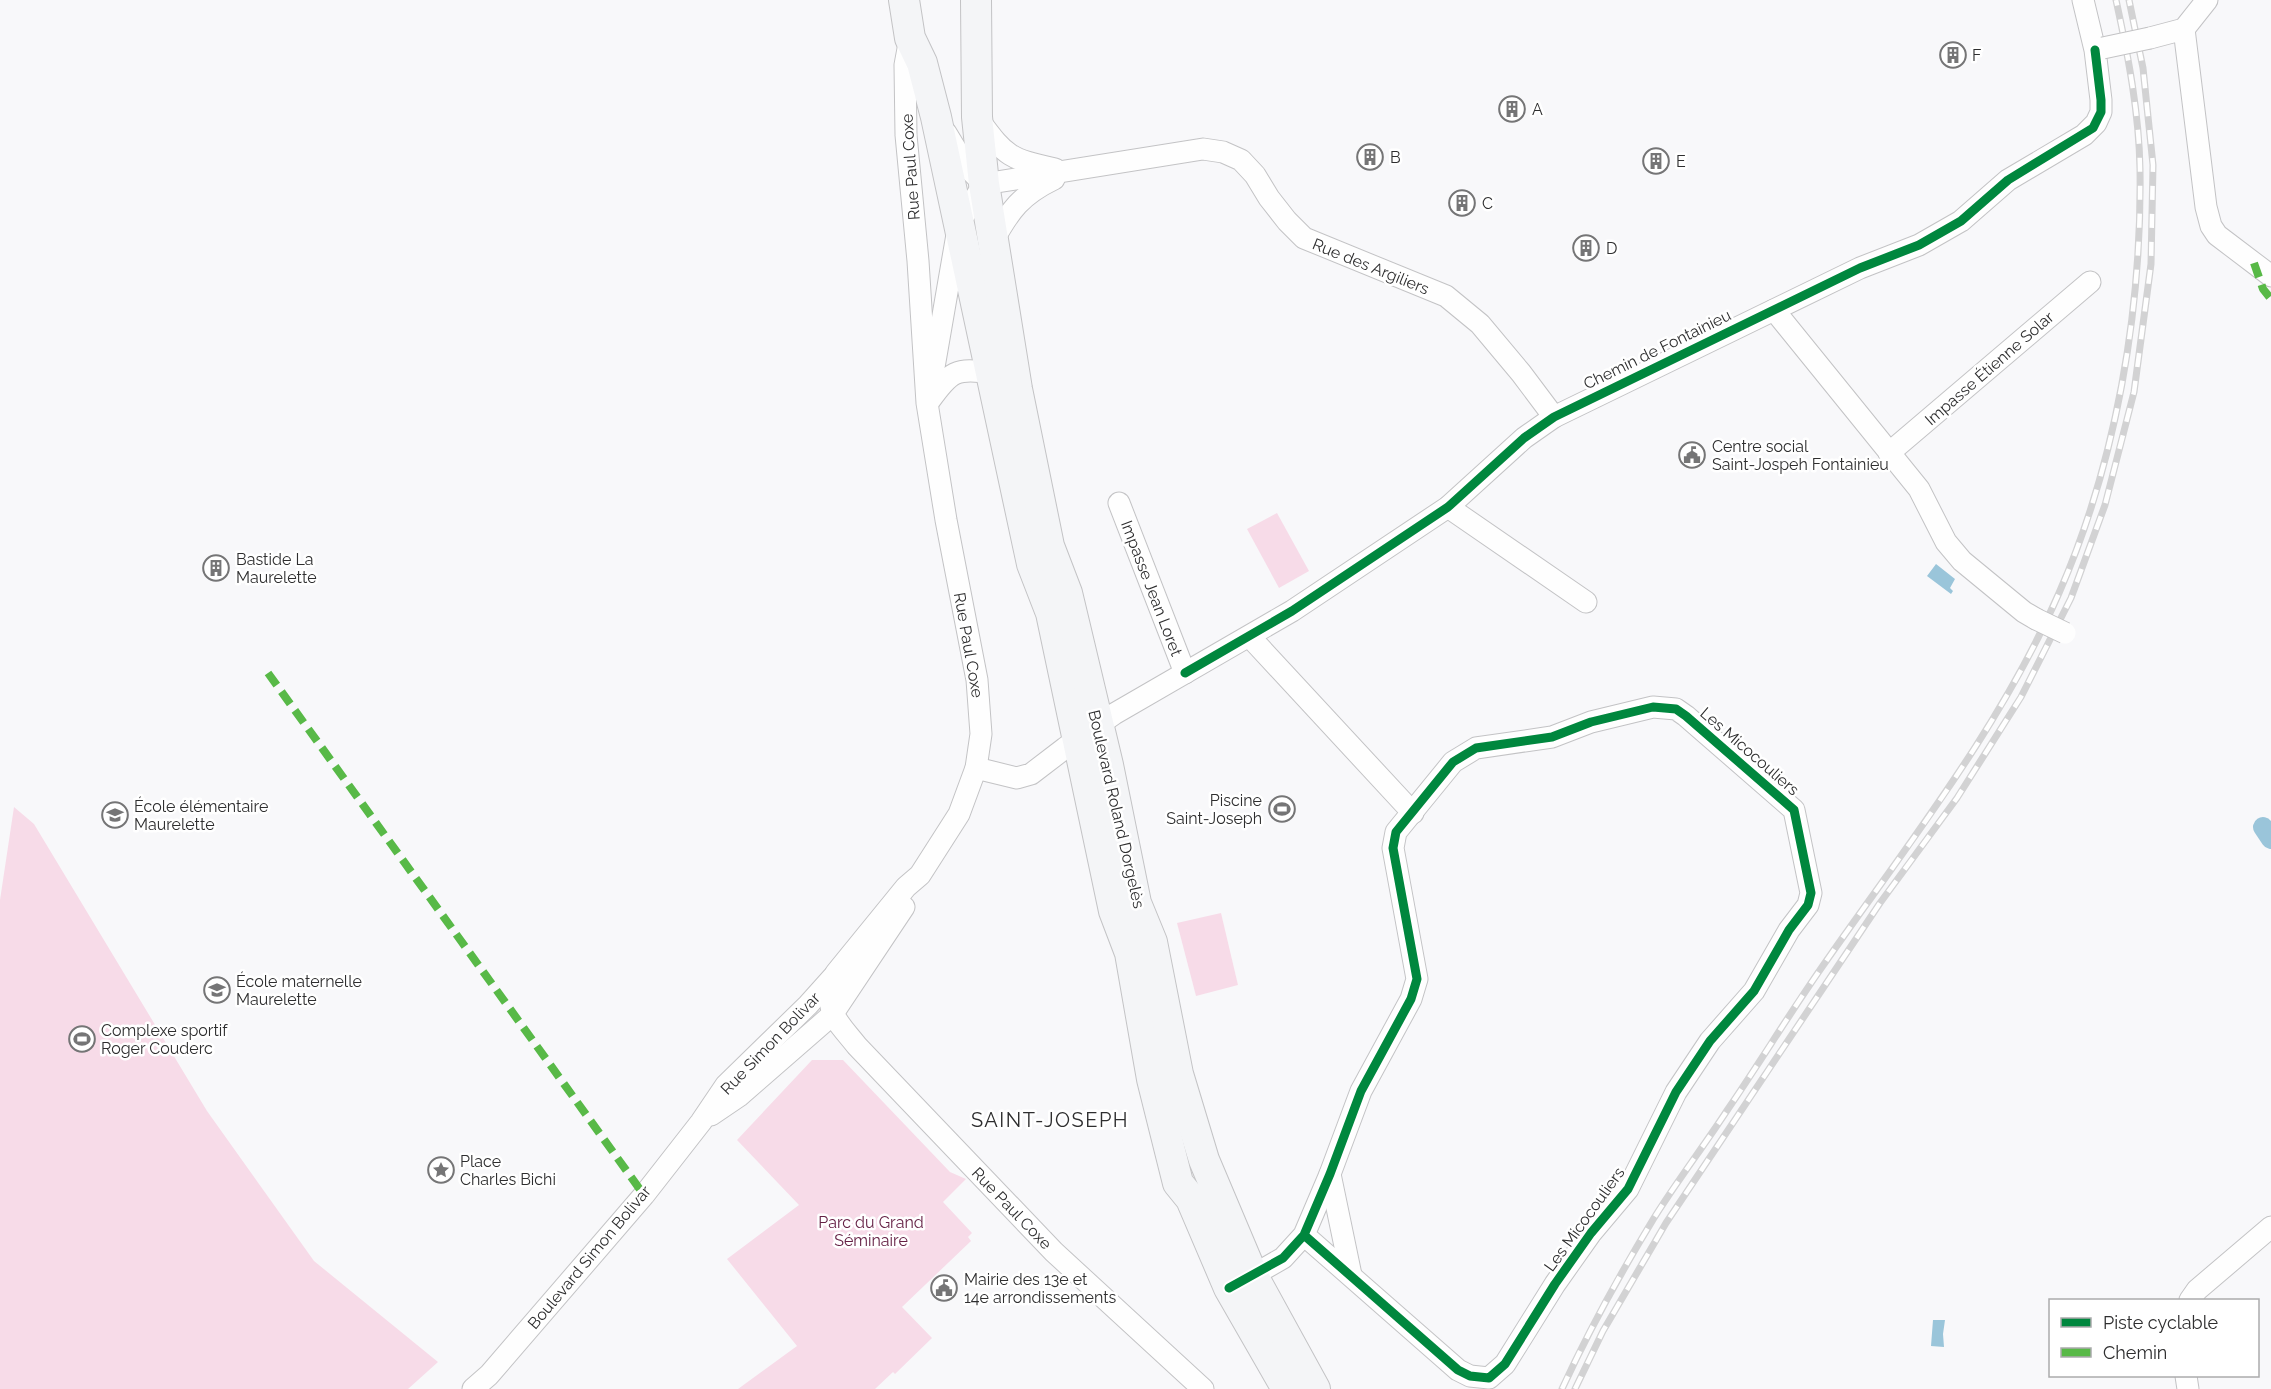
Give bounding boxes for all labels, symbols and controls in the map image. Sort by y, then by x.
building icon: F [1938,40,1968,70]
place label: F [1972,46,1981,65]
building icon: A [1497,94,1527,124]
place label: A [1532,100,1543,119]
street label: Rue Paul Coxe [897,113,924,221]
building icon: B [1355,142,1385,172]
building icon: E [1641,146,1671,176]
place label: B [1390,148,1401,167]
place label: E [1676,152,1686,171]
building icon: C [1447,188,1477,218]
place label: C [1482,194,1493,213]
building icon: D [1571,233,1601,263]
street label: Rue des Argiliers [1310,234,1432,299]
place label: D [1606,239,1617,258]
street label: Chemin de Fontainieu [1580,305,1734,393]
street label: Impasse Étienne Solar [1921,306,2058,429]
place label: Centre social Saint-Jospeh Fontainieu [1712,437,1889,474]
public building icon: Centre social Saint-Jospeh Fontainieu [1677,440,1707,470]
street label: Impasse Jean Loret [1117,518,1186,659]
place label: Bastide La Maurelette [236,550,317,587]
building icon: Bastide La Maurelette [201,553,231,583]
street label: Rue Paul Coxe [950,591,987,699]
street label: Les Micocouliers [1696,703,1803,800]
street label: Boulevard Roland Dorgelès [1084,708,1149,910]
place label: Piscine Saint-Joseph [1166,791,1262,828]
sports icon: Piscine Saint-Joseph [1267,794,1297,824]
place label: École élémentaire Maurelette [134,796,268,834]
school or university icon: École élémentaire Maurelette [100,800,130,830]
place label: École maternelle Maurelette [236,971,362,1009]
school or university icon: École maternelle Maurelette [202,975,232,1005]
street label: Rue Simon Bolivar [717,988,824,1098]
place label: Complexe sportif Roger Couderc [101,1021,228,1058]
sports icon: Complexe sportif Roger Couderc [67,1024,97,1054]
district label: SAINT-JOSEPH [971,1108,1129,1132]
place label: Place Charles Bichi [460,1152,556,1189]
place icon: Place Charles Bichi [426,1155,456,1185]
street label: Rue Paul Coxe [968,1163,1055,1253]
street label: Les Micocouliers [1540,1163,1629,1275]
street label: Boulevard Simon Bolivar [524,1182,655,1333]
park label: Parc du Grand Séminaire [818,1213,924,1250]
place label: Mairie des 13e et 14e arrondissements [964,1270,1117,1307]
public building icon: Mairie des 13e et 14e arrondissements [929,1273,959,1303]
legend [2049,1299,2259,1377]
text: Piste cyclable [2103,1312,2219,1333]
text: Chemin [2103,1342,2167,1363]

